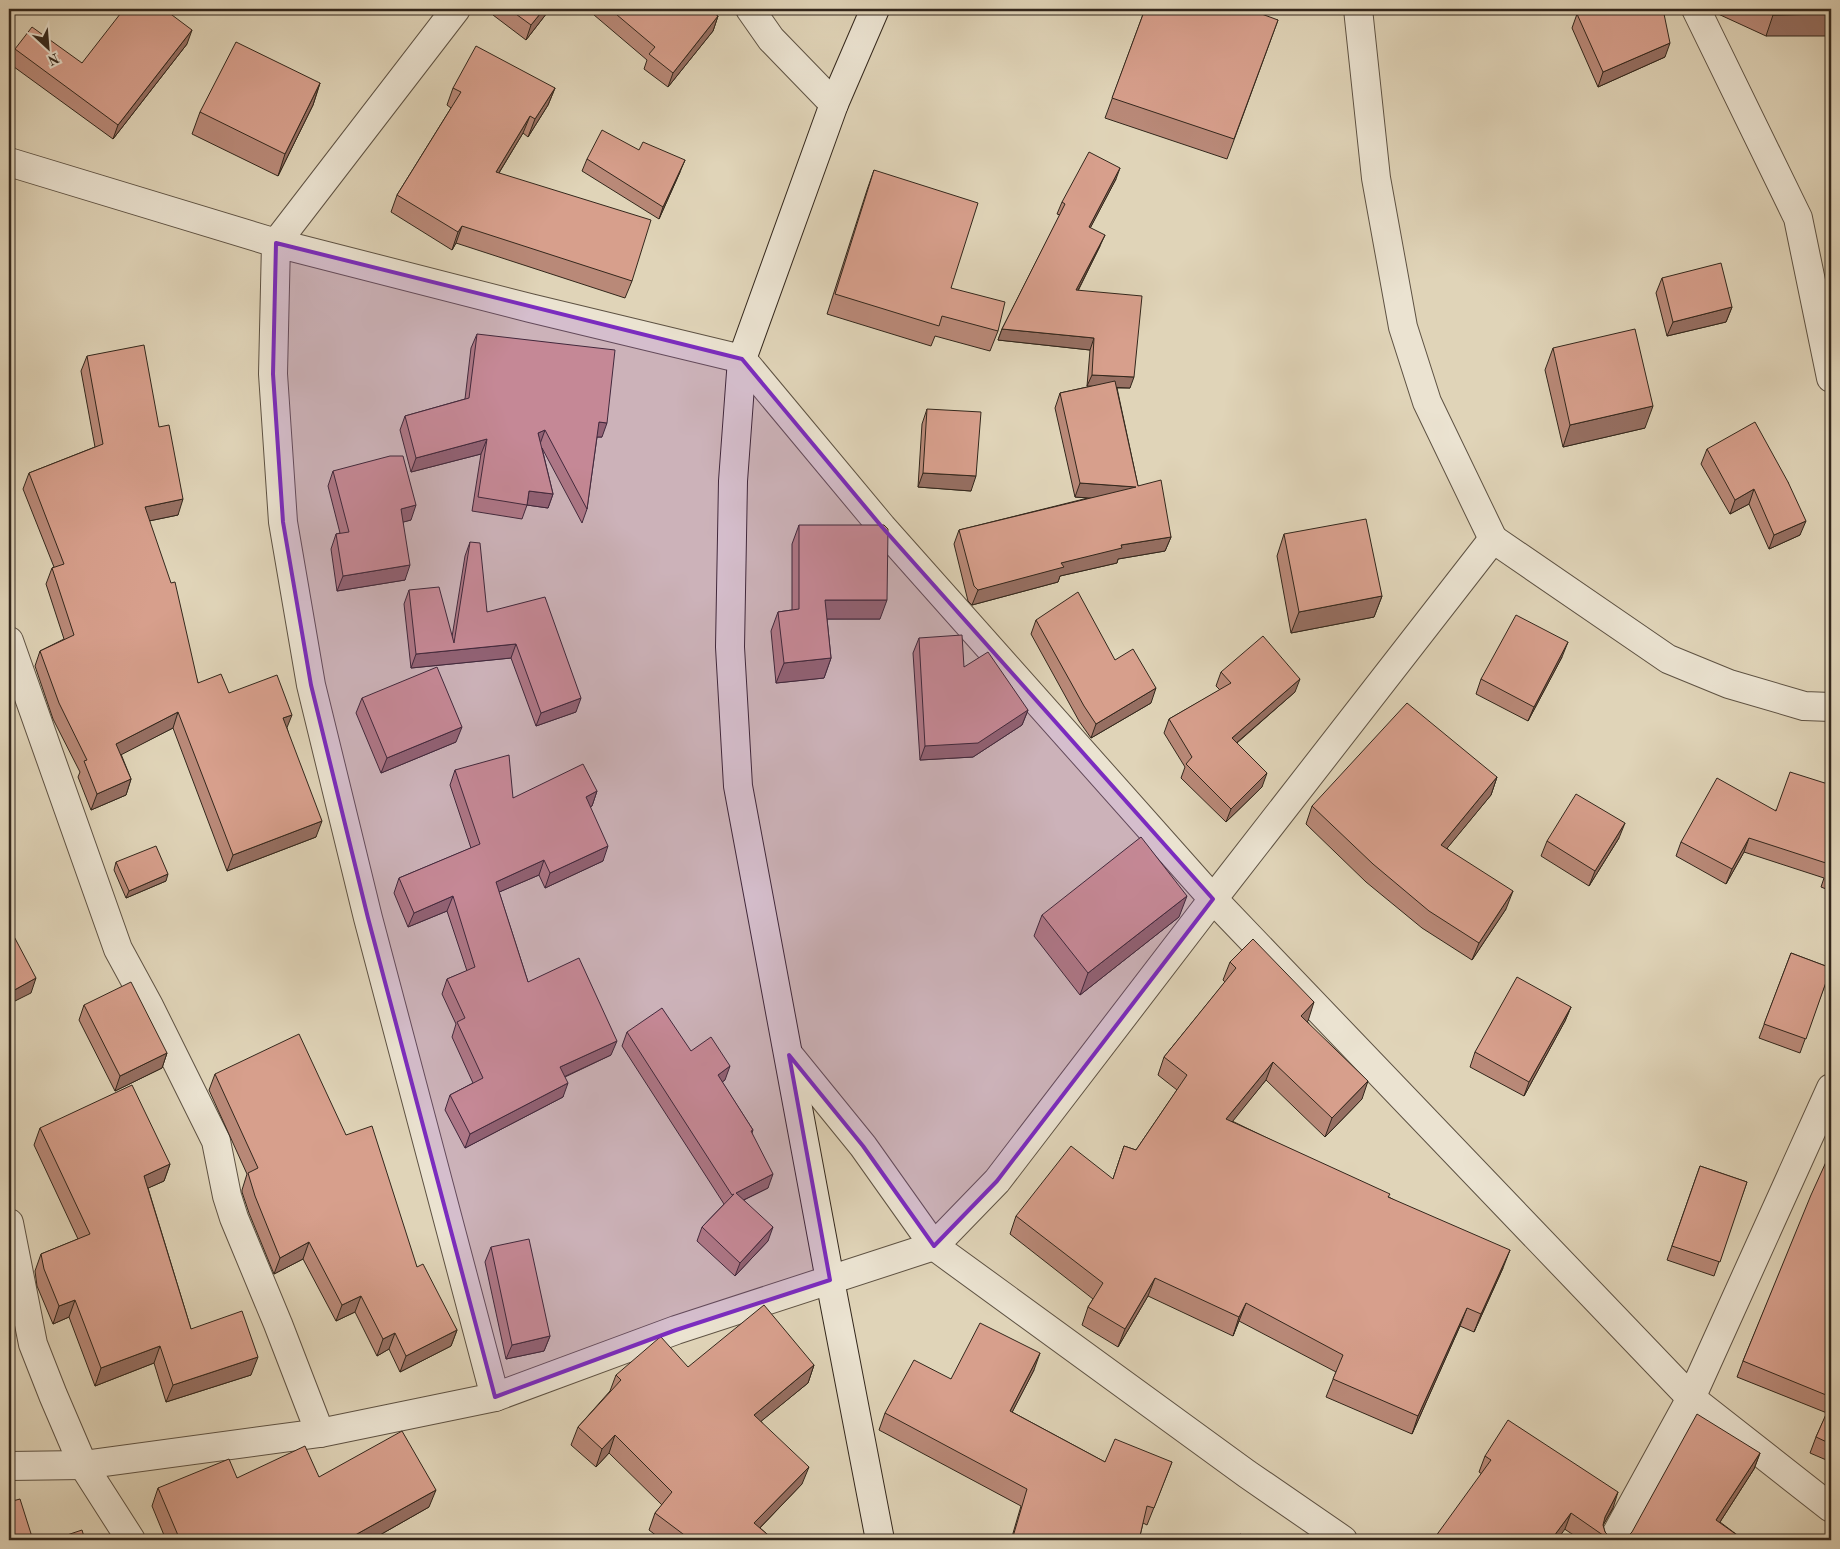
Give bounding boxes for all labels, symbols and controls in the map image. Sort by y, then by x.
north arrow [22,22,72,72]
text: N [45,50,61,68]

